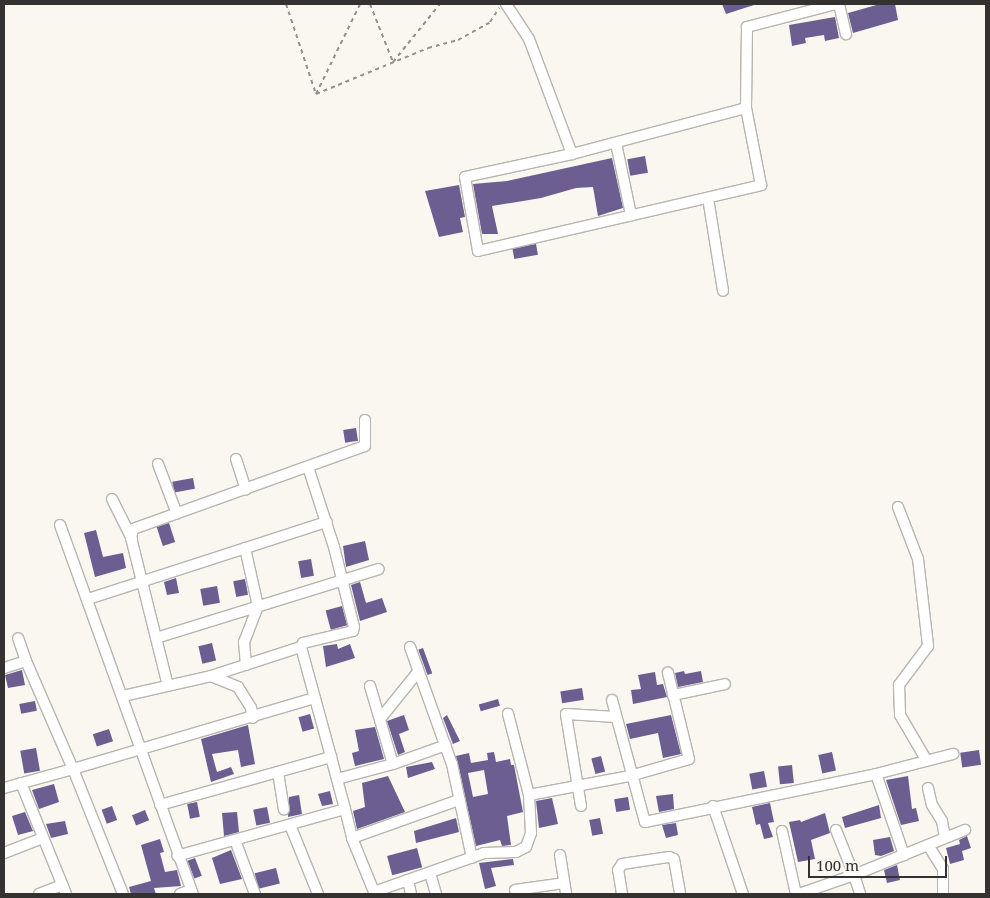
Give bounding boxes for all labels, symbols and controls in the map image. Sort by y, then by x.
scale bar [810,846,949,878]
text: 100 m [816,855,859,875]

